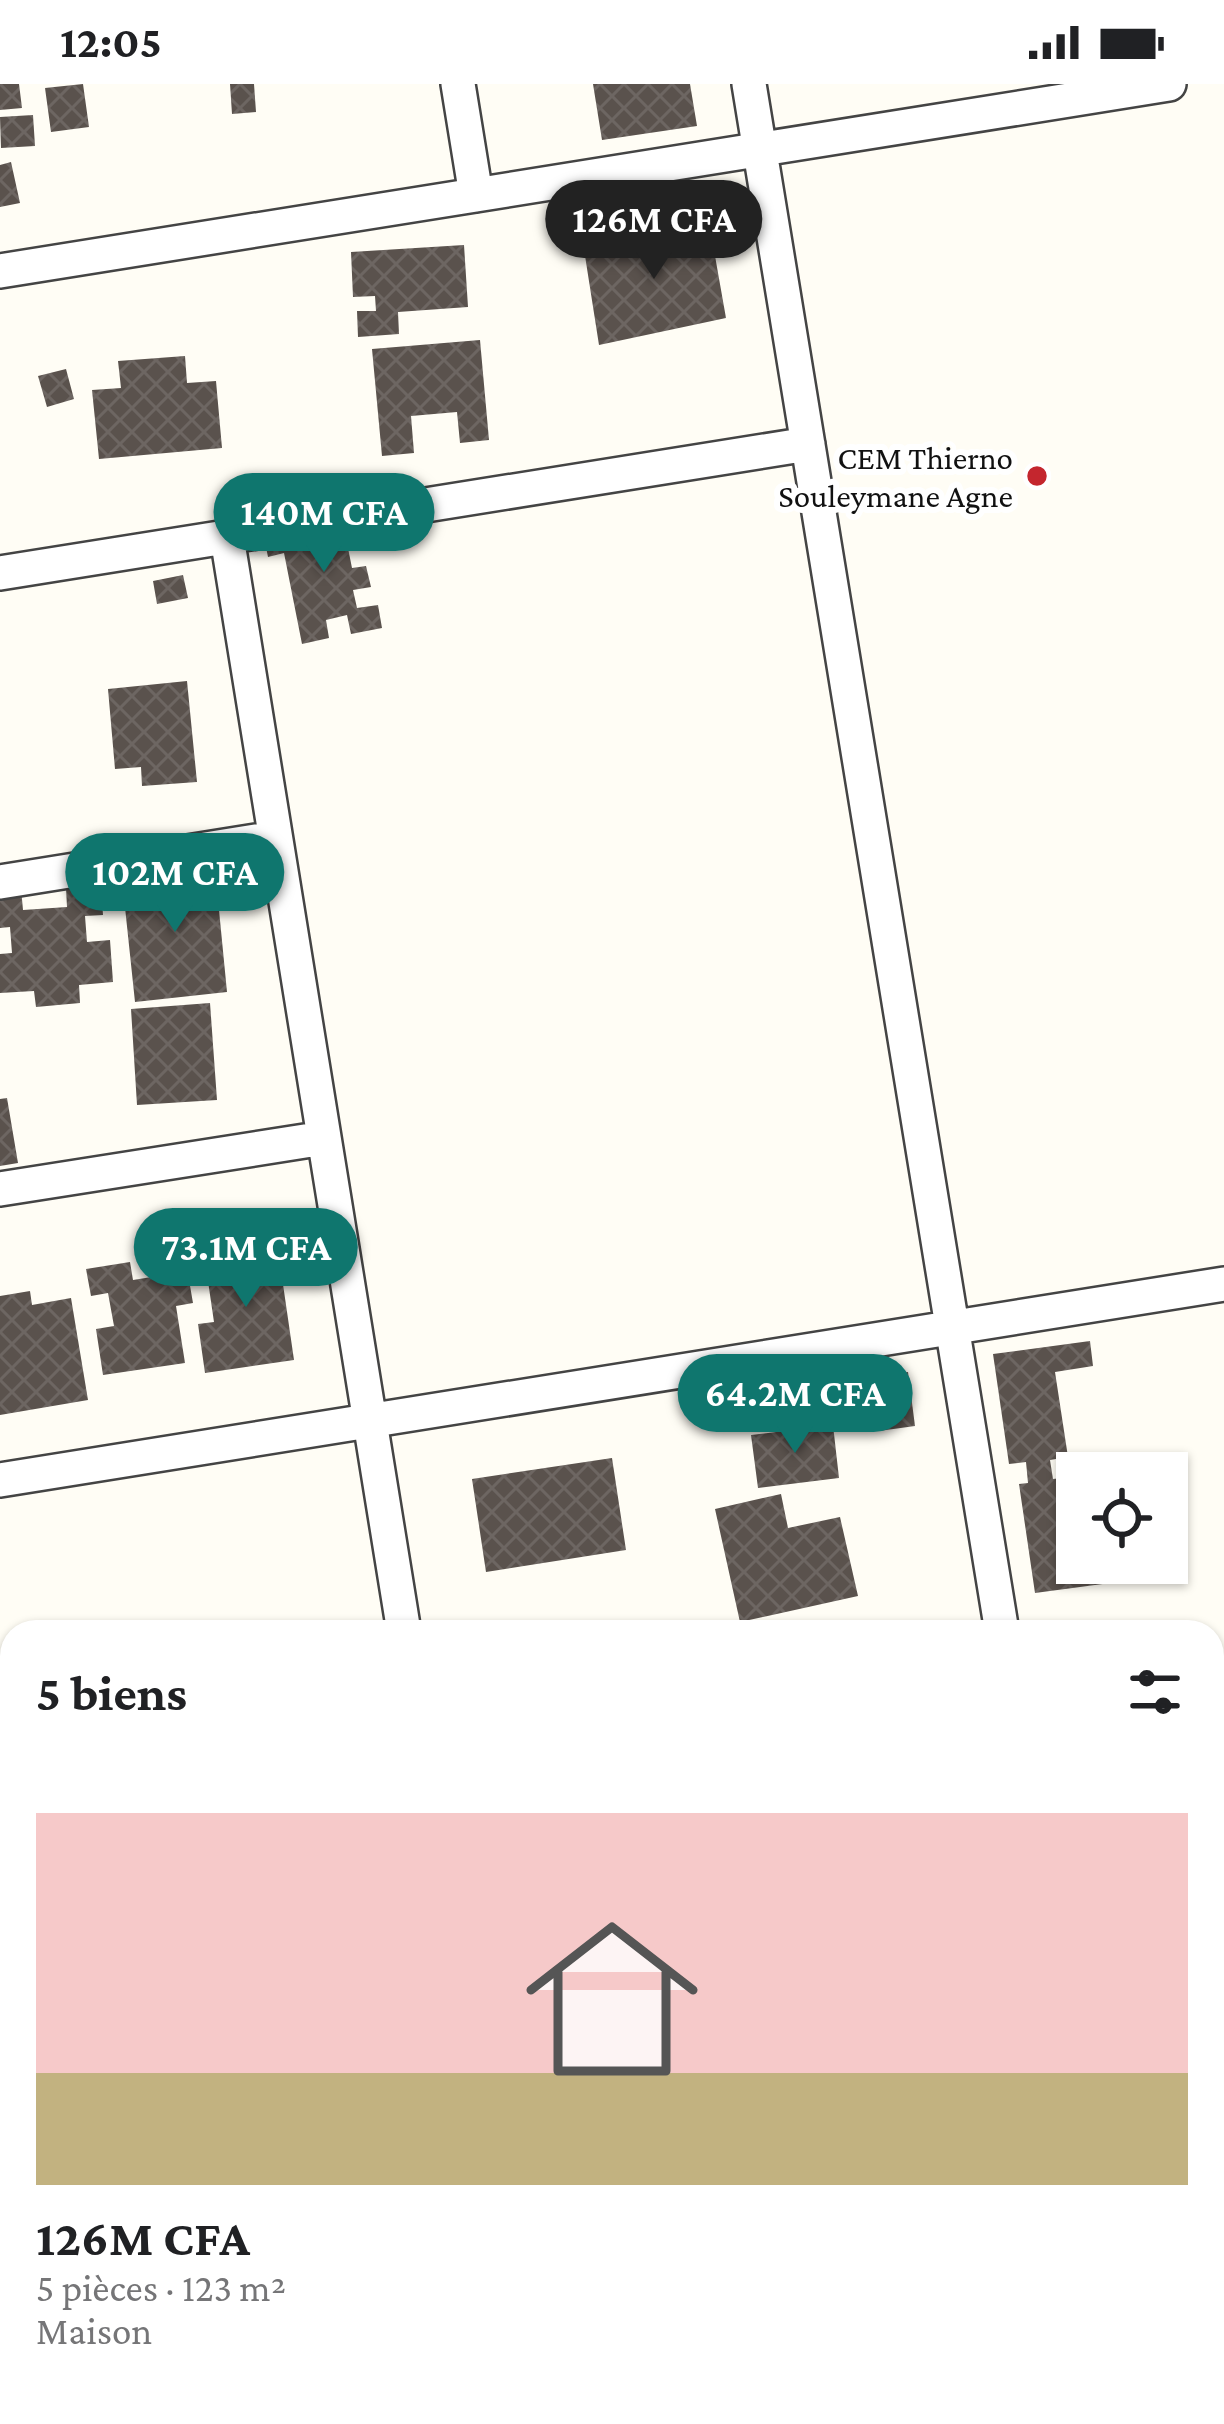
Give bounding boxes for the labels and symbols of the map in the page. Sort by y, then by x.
pin: 126M CFA [530,180,778,282]
place label: CEM Thierno Souleymane Agne [778,439,1013,514]
marker: CEM Thierno Souleymane Agne [1024,463,1050,489]
pin: 140M CFA [200,473,448,575]
pin: 102M CFA [51,833,299,935]
pin: 73.1M CFA [109,1208,383,1310]
pin: 64.2M CFA [658,1354,932,1456]

